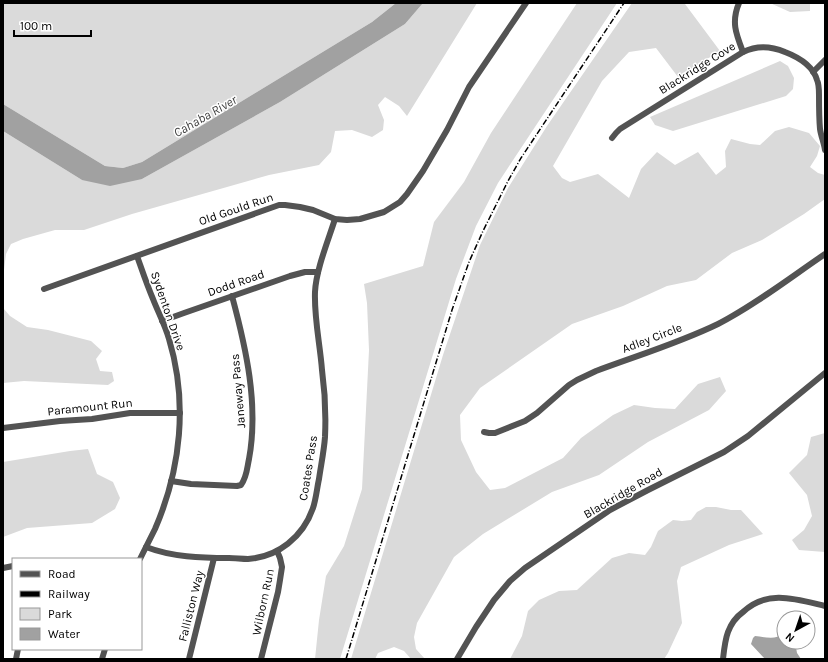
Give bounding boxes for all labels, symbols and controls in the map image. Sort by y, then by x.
scale bar [14,12,91,38]
text: 100 m [20,19,52,33]
street label: Blackridge Cove [656,39,738,97]
water label: Cahaba River [171,92,240,140]
street label: Old Gould Run [197,190,275,228]
street label: Dodd Road [206,267,266,299]
street label: Sydenton Drive [148,270,188,352]
street label: Adley Circle [620,320,684,356]
street label: Janeway Pass [228,353,248,429]
street label: Paramount Run [47,396,133,418]
street label: Coates Pass [296,434,320,502]
street label: Blackridge Road [581,465,665,521]
legend [12,558,142,650]
text: Road [48,567,76,581]
street label: Wilborn Run [249,567,277,637]
street label: Falliston Way [175,569,207,643]
text: Railway [48,587,90,601]
text: Park [48,607,73,621]
north arrow [776,610,816,650]
text: Water [48,627,81,641]
text: N [783,630,797,645]

